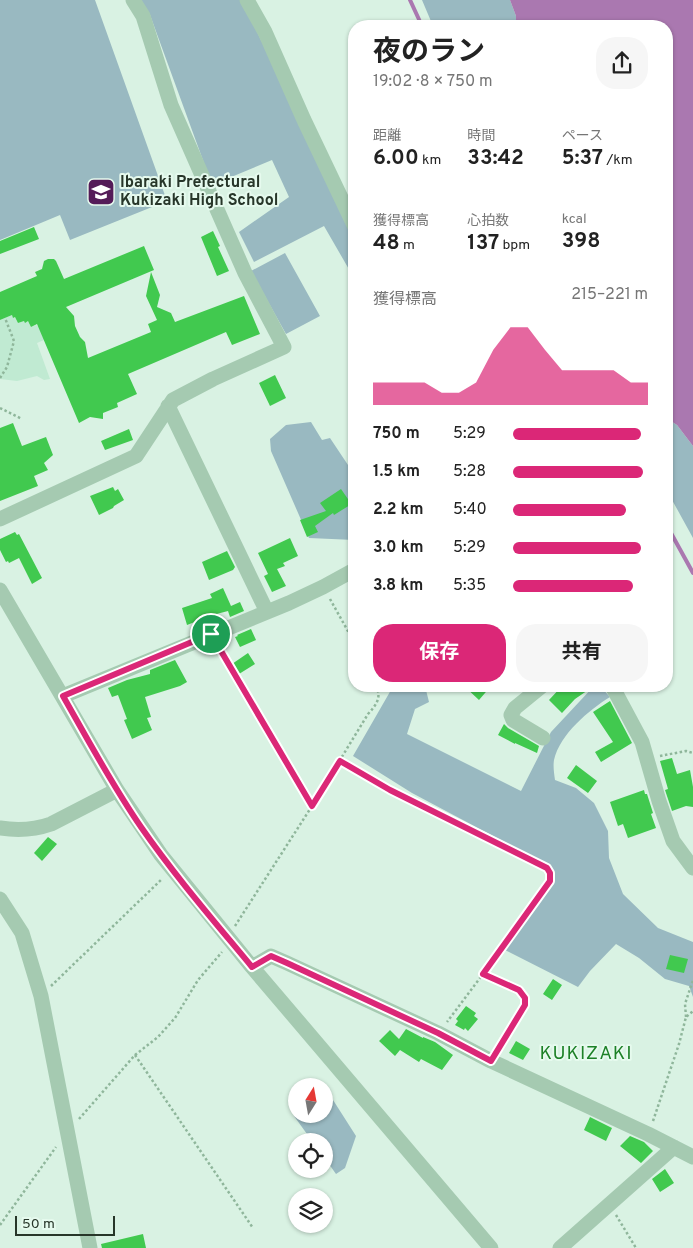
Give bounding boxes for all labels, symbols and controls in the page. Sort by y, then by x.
text: 夜のラン [373,35,485,71]
button: share [596,37,648,89]
text: 19:02 · 8 × 750 m [373,72,493,92]
text: 距離 [373,128,401,145]
text: 時間 [467,128,495,145]
text: ペース [562,128,603,145]
text: 6.00 [373,145,419,172]
text: 33:42 [467,145,524,172]
text: 5:37 [562,145,603,172]
text: km [419,152,441,169]
text: /km [603,152,633,169]
place label: Ibaraki Prefectural Kukizaki High School [120,173,278,211]
school or university icon: Ibaraki Prefectural Kukizaki High School [86,177,116,207]
text: kcal [562,211,587,228]
text: 獲得標高 [373,213,429,230]
text: 心拍数 [467,213,509,230]
text: 398 [562,228,600,255]
text: 48 [373,230,400,257]
text: 137 [467,230,499,257]
text: m [400,237,415,254]
text: bpm [499,237,530,254]
text: 215–221 m [571,285,648,305]
text: 獲得標高 [373,290,437,310]
text: 750 m [373,424,420,444]
text: 5:29 [453,424,486,444]
text: 1.5 km [373,462,420,482]
text: 5:28 [453,462,486,482]
text: 2.2 km [373,500,423,520]
text: 5:40 [453,500,487,520]
text: 3.0 km [373,538,424,558]
text: 5:29 [453,538,486,558]
text: 3.8 km [373,576,423,596]
text: 5:35 [453,576,486,596]
pin [190,613,232,655]
icon: arrive [197,620,225,648]
button: 保存 [373,624,506,682]
button: 共有 [516,624,648,682]
district label: KUKIZAKI [539,1042,633,1066]
north arrow [288,1078,332,1122]
map controls [288,1078,333,1233]
button: locate [288,1133,333,1178]
button: layers [288,1188,333,1233]
scale bar [15,1213,115,1236]
text: 50 m [22,1216,55,1233]

